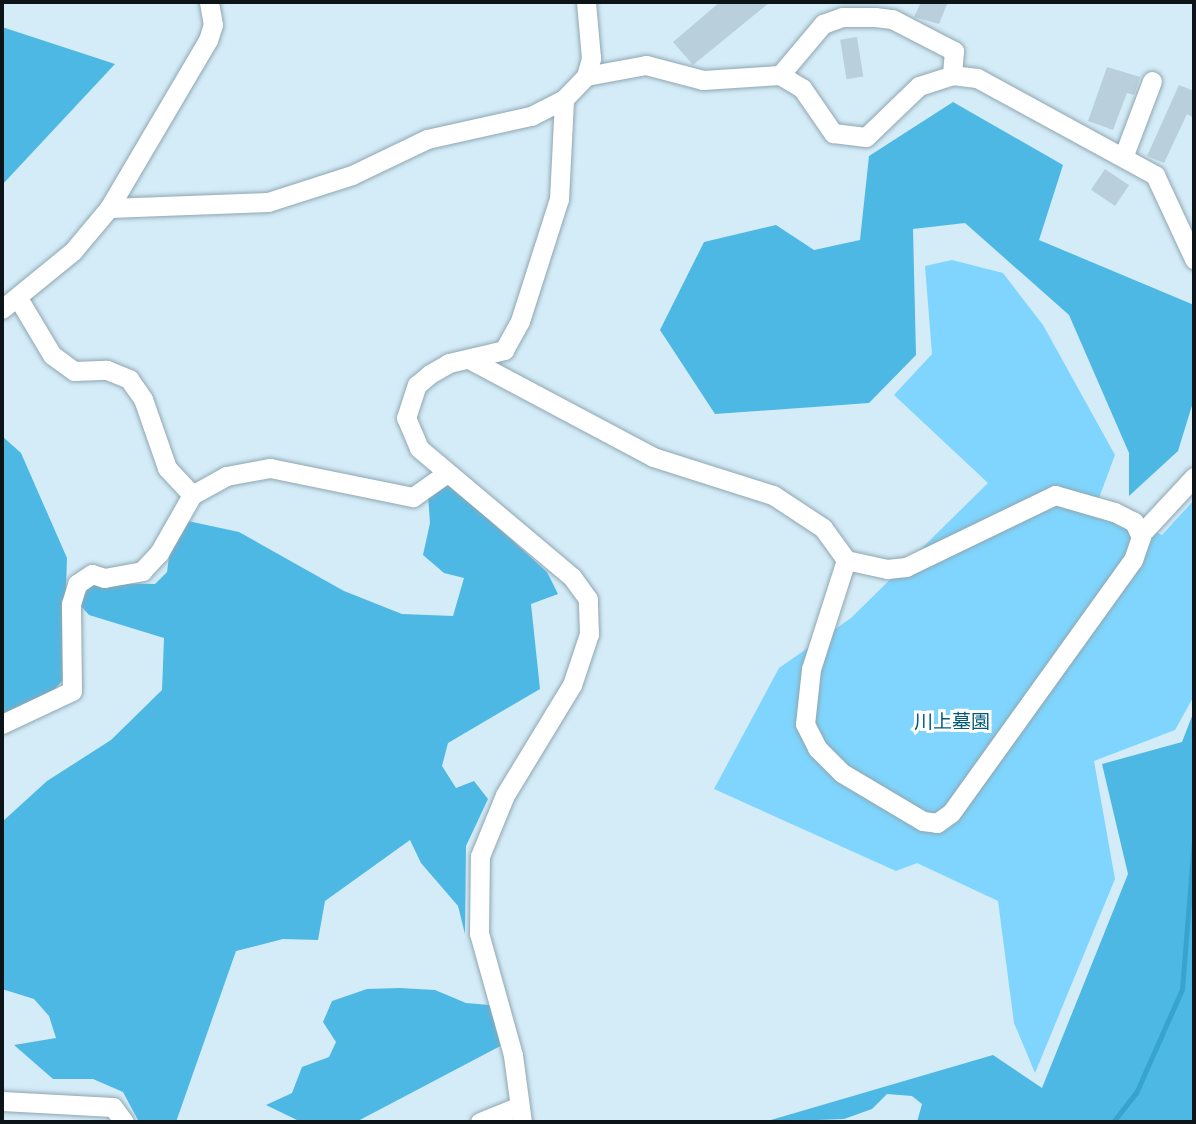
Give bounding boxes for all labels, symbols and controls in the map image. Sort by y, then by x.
park label: 川上墓園 [914,711,990,733]

